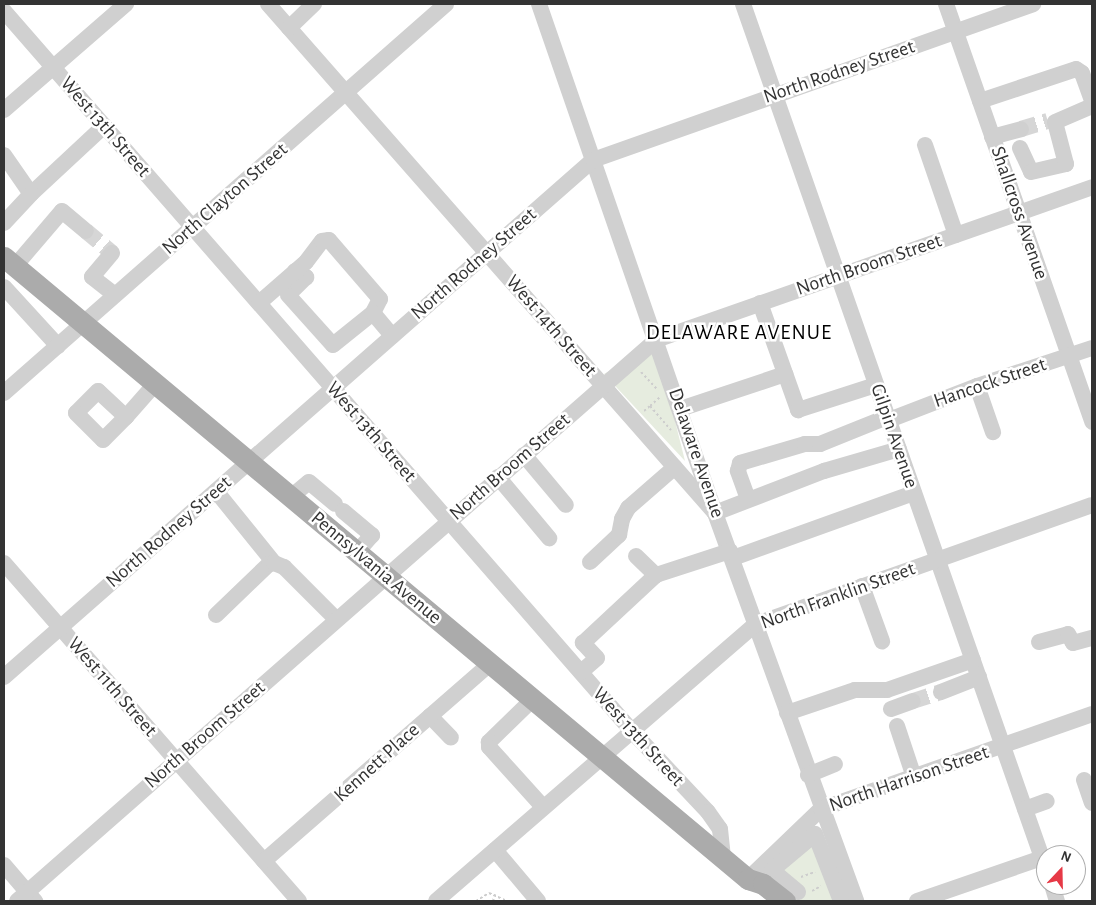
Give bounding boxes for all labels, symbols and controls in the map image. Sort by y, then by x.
street label: North Rodney Street [760,35,918,109]
street label: West 13th Street [55,72,155,182]
street label: North Clayton Street [157,138,293,260]
street label: Shallcross Avenue [985,143,1053,283]
street label: North Rodney Street [406,203,542,325]
street label: North Broom Street [793,229,945,301]
street label: West 14th Street [500,270,602,382]
district label: DELAWARE AVENUE [644,320,834,346]
street label: Hancock Street [931,353,1049,413]
street label: West 13th Street [321,377,421,487]
street label: Gilpin Avenue [865,381,923,491]
street label: Delaware Avenue [663,385,729,521]
street label: North Broom Street [445,408,575,526]
street label: North Rodney Street [101,471,237,593]
street label: Pennsylvania Avenue [306,506,446,630]
street label: North Franklin Street [758,557,918,635]
street label: West 11th Street [62,632,162,742]
street label: North Broom Street [140,676,270,794]
street label: West 13th Street [587,682,689,792]
street label: Kennett Place [329,718,425,808]
street label: North Harrison Street [826,740,992,818]
north arrow [1036,845,1086,895]
text: N [1059,849,1073,865]

